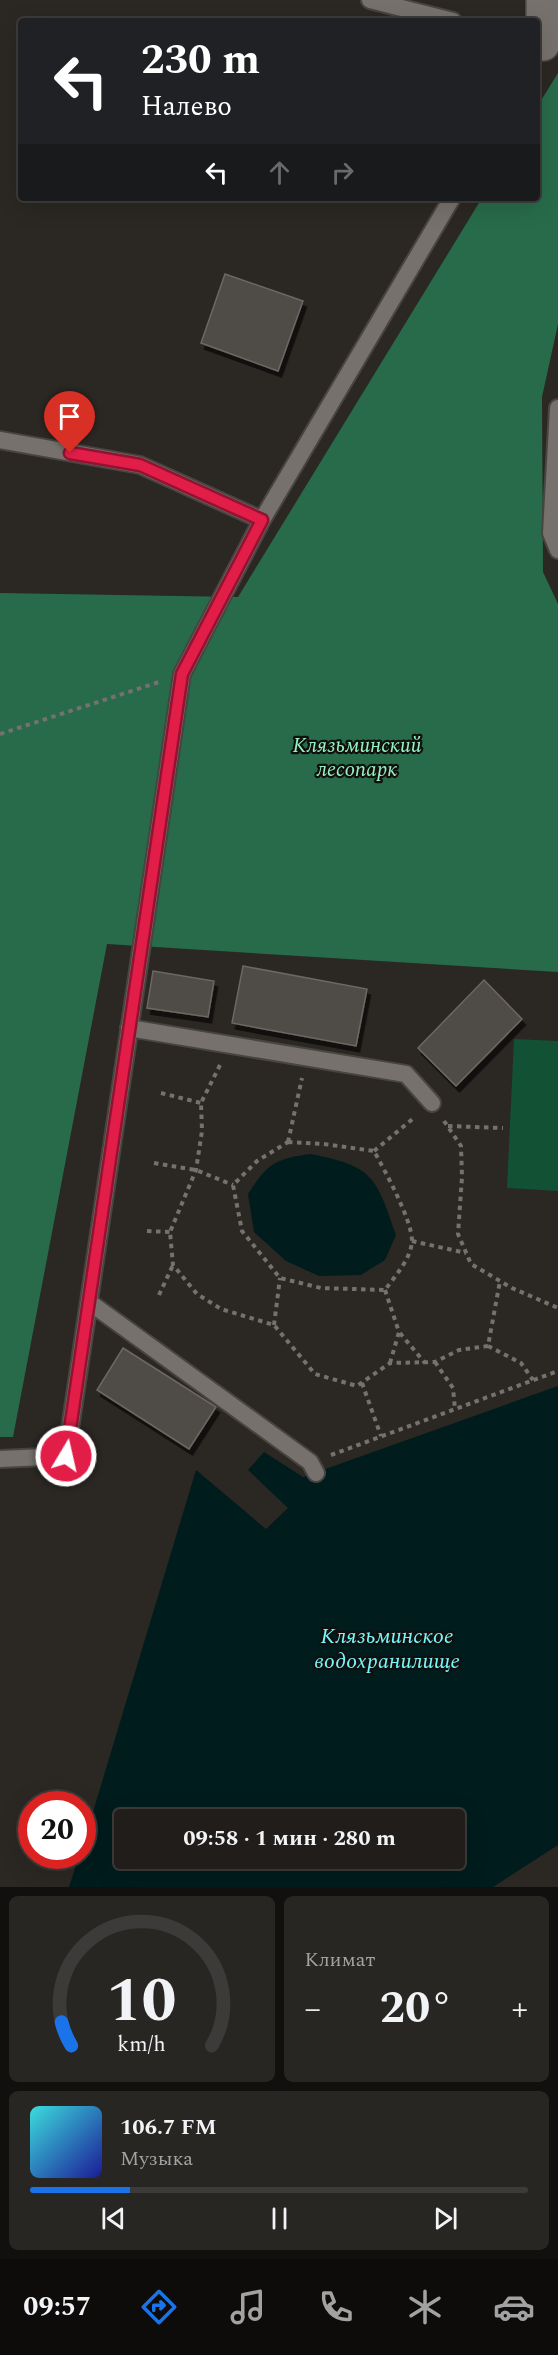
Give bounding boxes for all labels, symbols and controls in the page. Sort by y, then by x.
text: 230 m [141,29,260,92]
icon: left [42,42,120,120]
text: Налево [141,86,232,128]
icon: left [200,156,233,189]
icon: ahead [263,156,296,189]
icon: right [326,156,359,189]
pin [44,391,95,453]
icon: arrive [53,400,86,433]
park label: Клязьминский лесопарк [292,730,422,786]
position arrow [34,1424,98,1488]
water label: Клязьминское водохранилище [314,1620,460,1678]
speed limit sign: 20 [18,1791,96,1869]
text: 09:58 · 1 мин · 280 m [183,1822,396,1855]
text: Климат [305,1945,375,1975]
text: 10 [107,1954,177,2049]
text: 20° [380,1974,453,2043]
text: − [305,1984,321,2034]
text: + [512,1984,528,2034]
text: km/h [118,2028,166,2061]
text: 106.7 FM [120,2111,217,2144]
text: Музыка [120,2144,193,2174]
icon: previous [97,2202,130,2235]
icon: pause [263,2202,296,2235]
icon: next [429,2202,462,2235]
text: 09:57 [23,2286,91,2328]
icon: directions [138,2286,180,2328]
icon: music [227,2286,269,2328]
icon: phone [315,2286,357,2328]
icon: climate [404,2286,446,2328]
icon: car [493,2286,535,2328]

